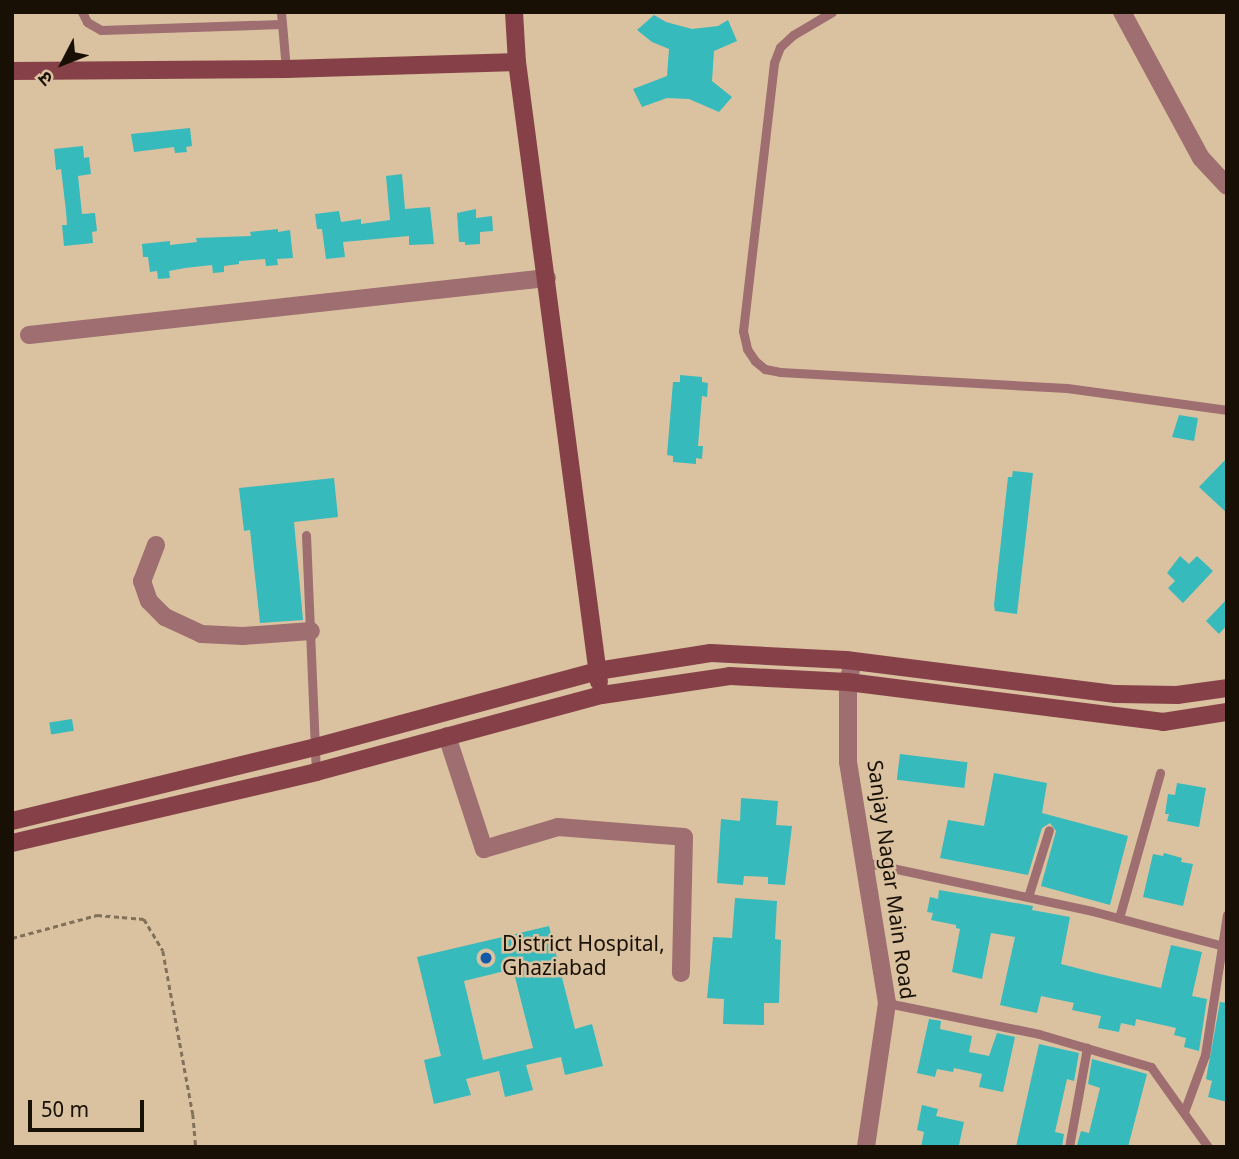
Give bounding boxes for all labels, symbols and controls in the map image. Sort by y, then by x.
north arrow [28,28,98,98]
text: उ [34,65,60,90]
street label: Sanjay Nagar Main Road [860,759,918,1001]
place label: District Hospital, Ghaziabad [502,933,665,983]
marker: District Hospital, Ghaziabad [476,948,496,968]
scale bar [32,1086,147,1130]
text: 50 m [41,1098,89,1126]

